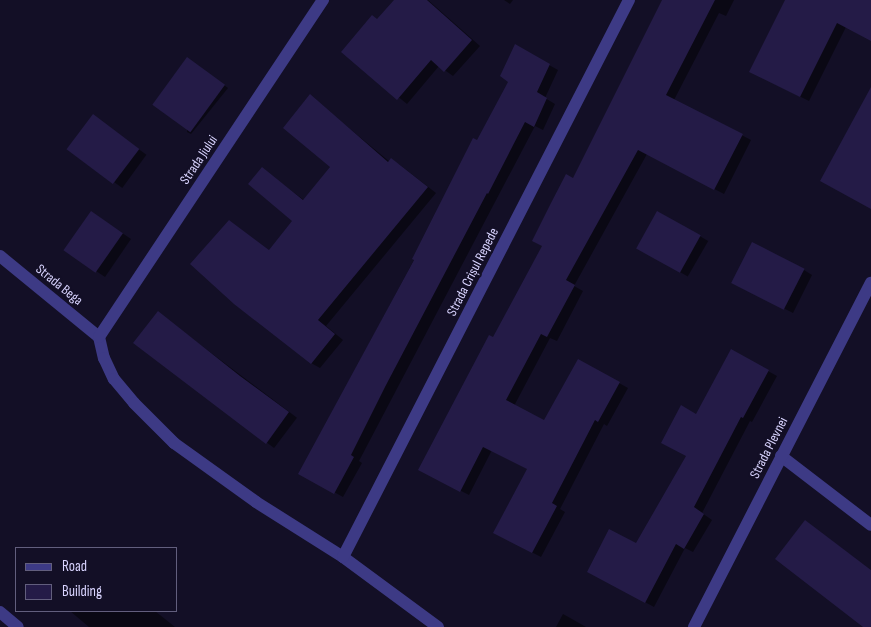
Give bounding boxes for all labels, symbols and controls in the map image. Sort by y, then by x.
street label: Strada Jiului [177,132,221,188]
street label: Strada Crișul Repede [444,225,502,319]
street label: Strada Bega [32,261,86,309]
street label: Strada Plevnei [746,415,792,481]
legend [15,547,178,612]
text: Road [62,557,87,576]
text: Building [62,582,102,601]

